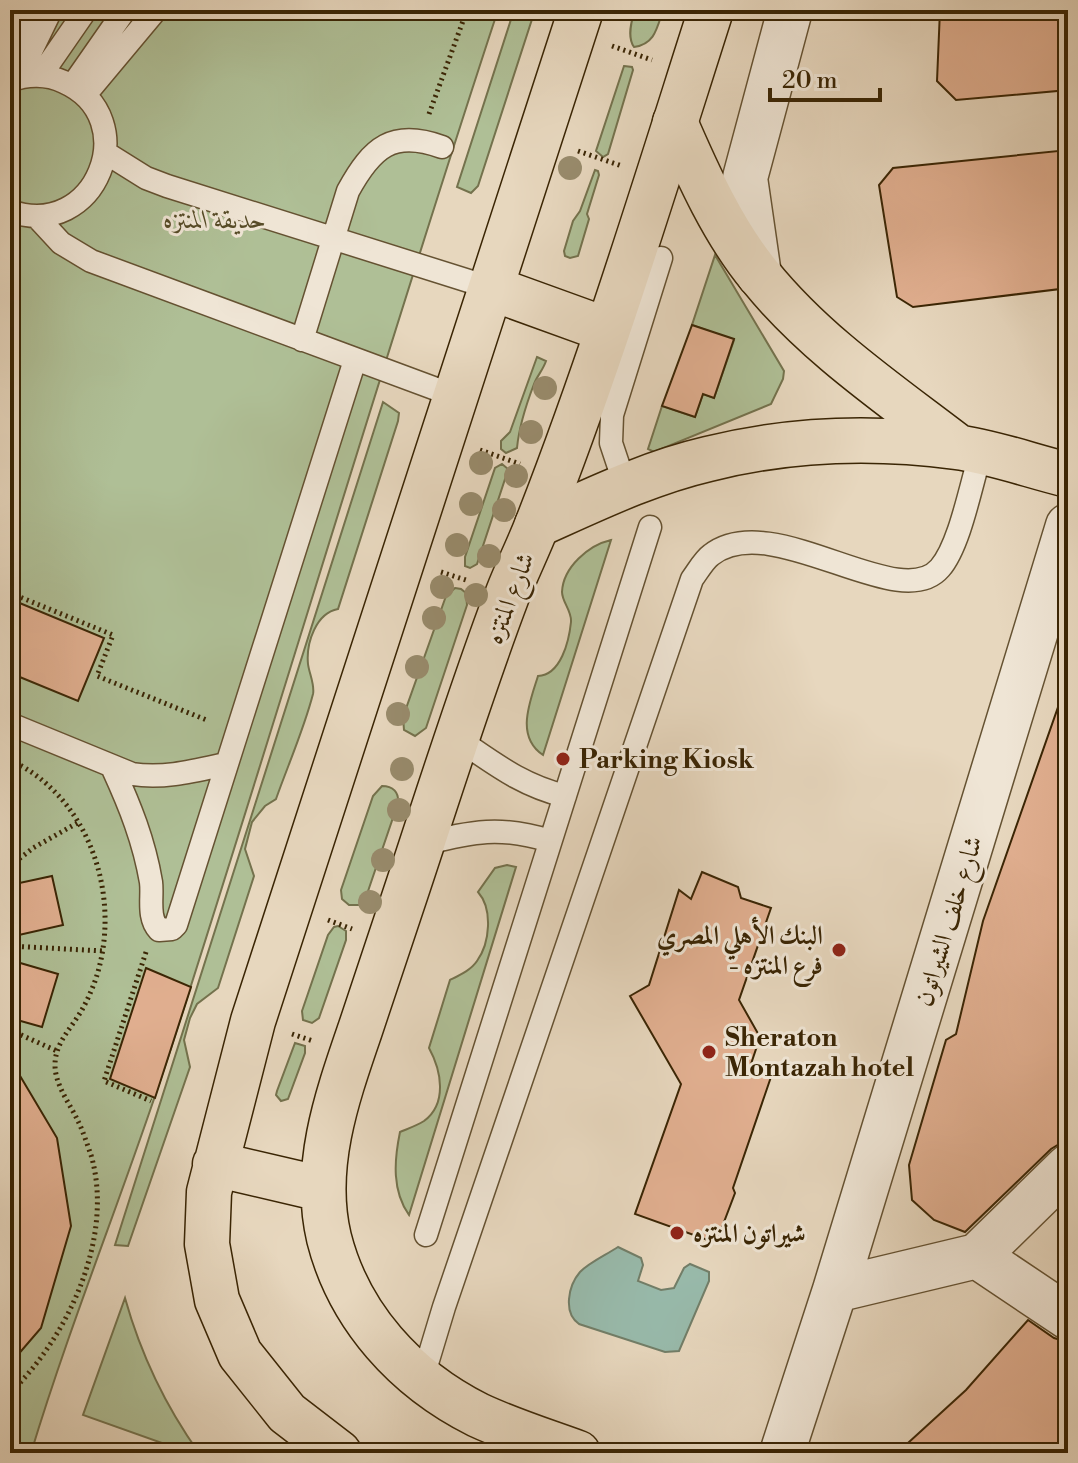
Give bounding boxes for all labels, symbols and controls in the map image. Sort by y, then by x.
scale bar [770,52,880,102]
text: 20 m [782,66,838,96]
park label: حديقة المنتزه [163,204,267,236]
street label: شارع المنتزه [478,548,547,650]
place label: Parking Kiosk [579,744,755,776]
marker: Parking Kiosk [554,750,572,768]
street label: شارع خلف الشيراتون [908,832,995,1012]
place label: البنك الأهلي المصري - فرع المنتزه [657,916,823,987]
marker: البنك الأهلي المصري - فرع المنتزه [830,941,848,959]
place label: Sheraton Montazah hotel [725,1022,914,1084]
marker: Sheraton Montazah hotel [700,1043,718,1061]
place label: شيراتون المنتزه [693,1218,806,1250]
marker: شيراتون المنتزه [668,1224,686,1242]

